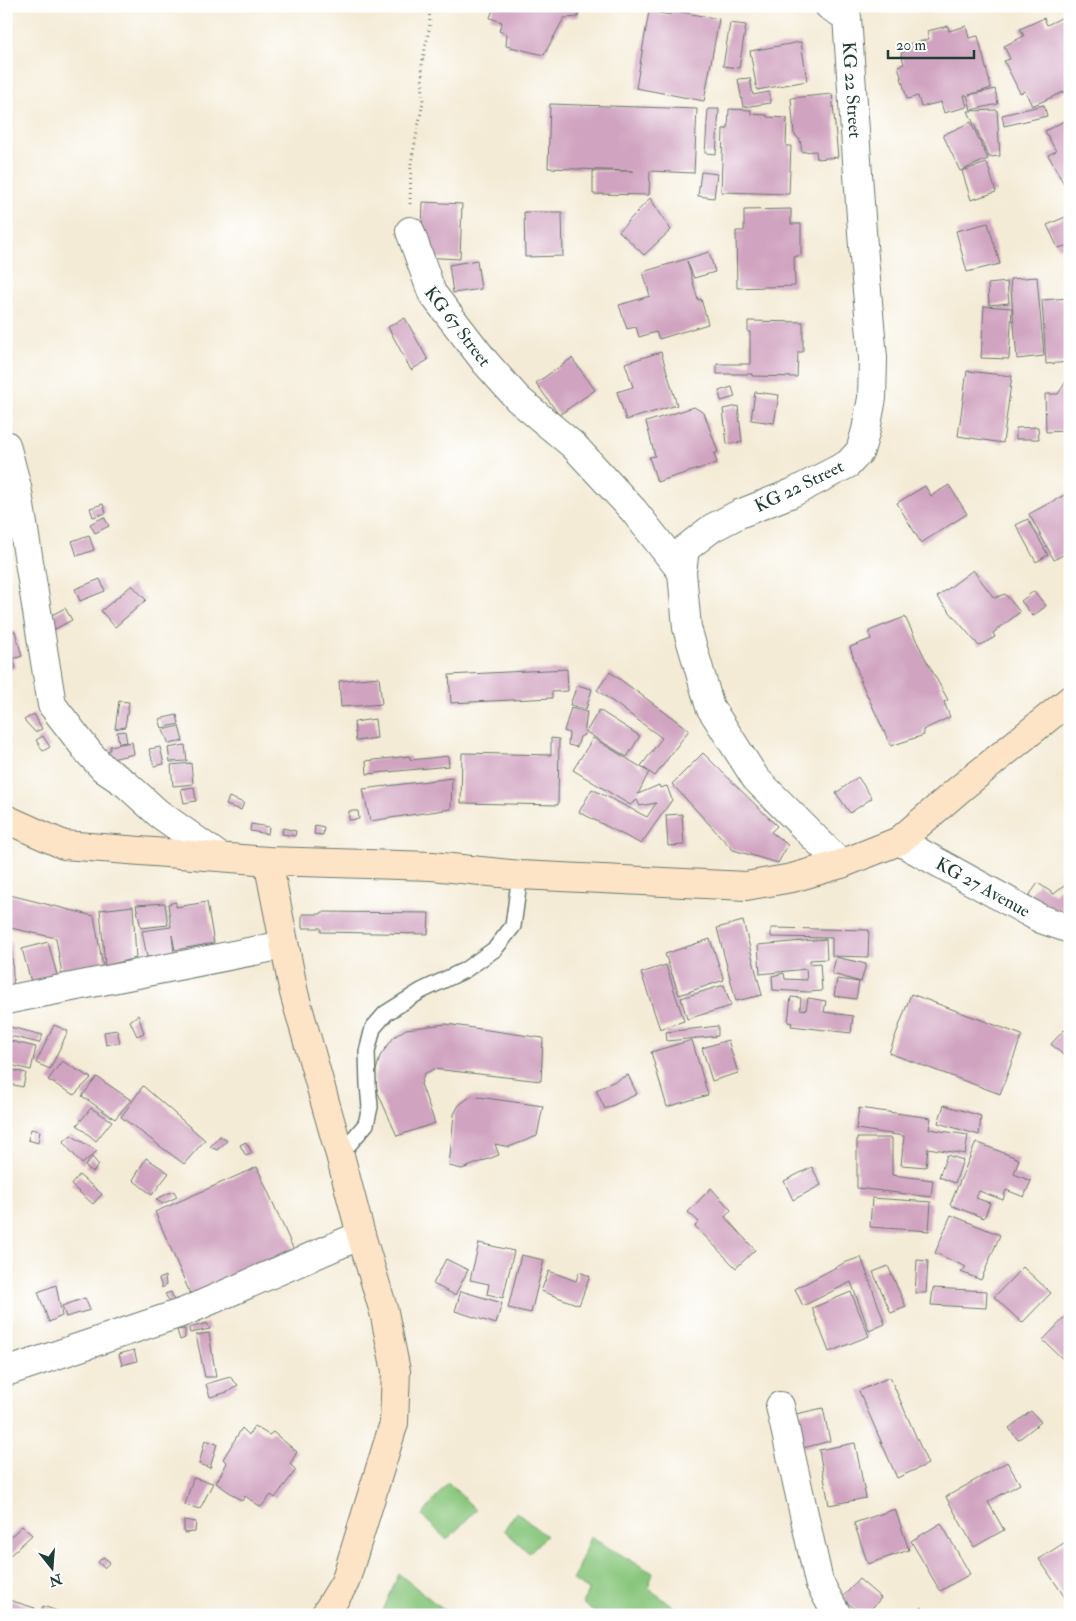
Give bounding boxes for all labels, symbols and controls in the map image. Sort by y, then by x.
scale bar [888,28,975,60]
text: 20 m [896,36,926,55]
street label: KG 22 Street [837,41,866,139]
street label: KG 67 Street [419,282,496,372]
street label: KG 22 Street [751,455,848,518]
street label: KG 27 Avenue [932,852,1035,923]
north arrow [28,1544,78,1594]
text: N [47,1570,65,1590]

